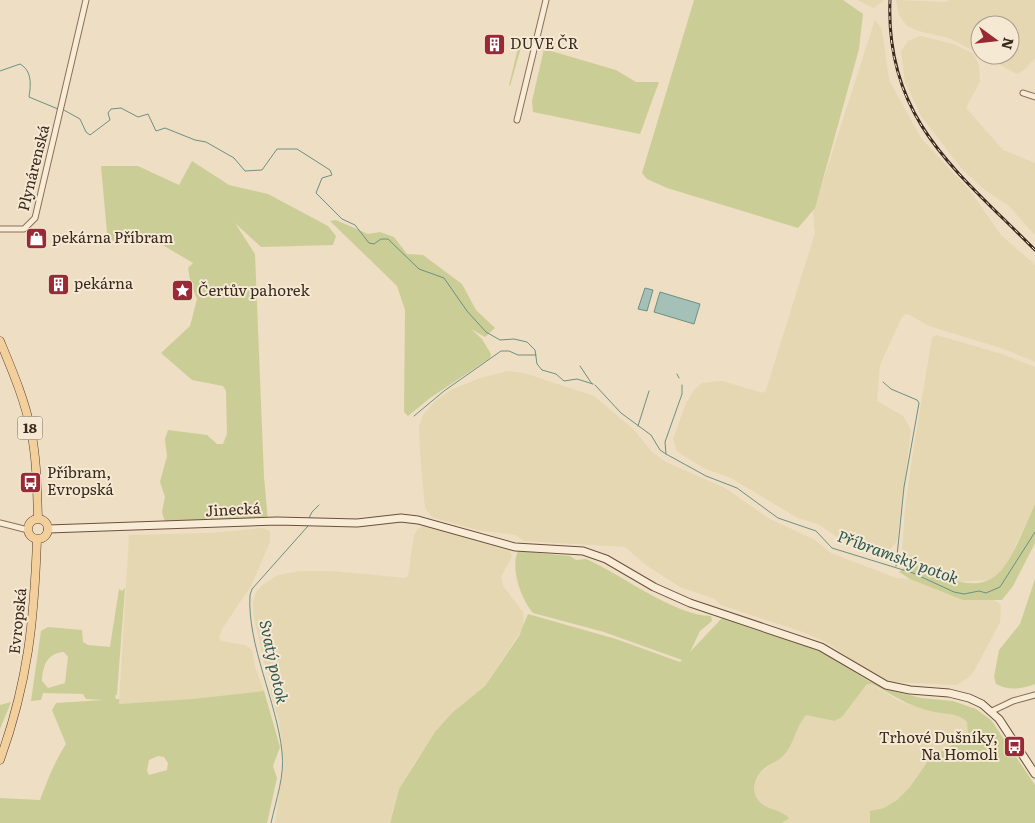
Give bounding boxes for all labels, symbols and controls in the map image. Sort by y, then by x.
north arrow [970,15,1020,65]
place label: DUVE ČR [510,31,579,54]
building icon: DUVE ČR [482,32,506,56]
text: N [997,35,1020,52]
street label: Plynárenská [11,121,55,213]
place label: pekárna Příbram [52,225,174,248]
shop icon: pekárna Příbram [24,226,48,250]
place label: pekárna [74,271,134,294]
building icon: pekárna [46,272,70,296]
place label: Čertův pahorek [198,278,310,301]
place icon: Čertův pahorek [170,279,194,303]
road number: 18 [18,416,42,439]
place label: Příbram, Evropská [47,460,115,500]
bus stop icon: Příbram, Evropská [19,470,43,494]
street label: Jinecká [205,496,262,521]
water label: Příbramský potok [834,523,963,589]
street label: Evropská [2,586,32,655]
water label: Svatý potok [254,618,296,706]
place label: Trhové Dušníky, Na Homoli [879,725,998,765]
bus stop icon: Trhové Dušníky, Na Homoli [1002,735,1026,759]

